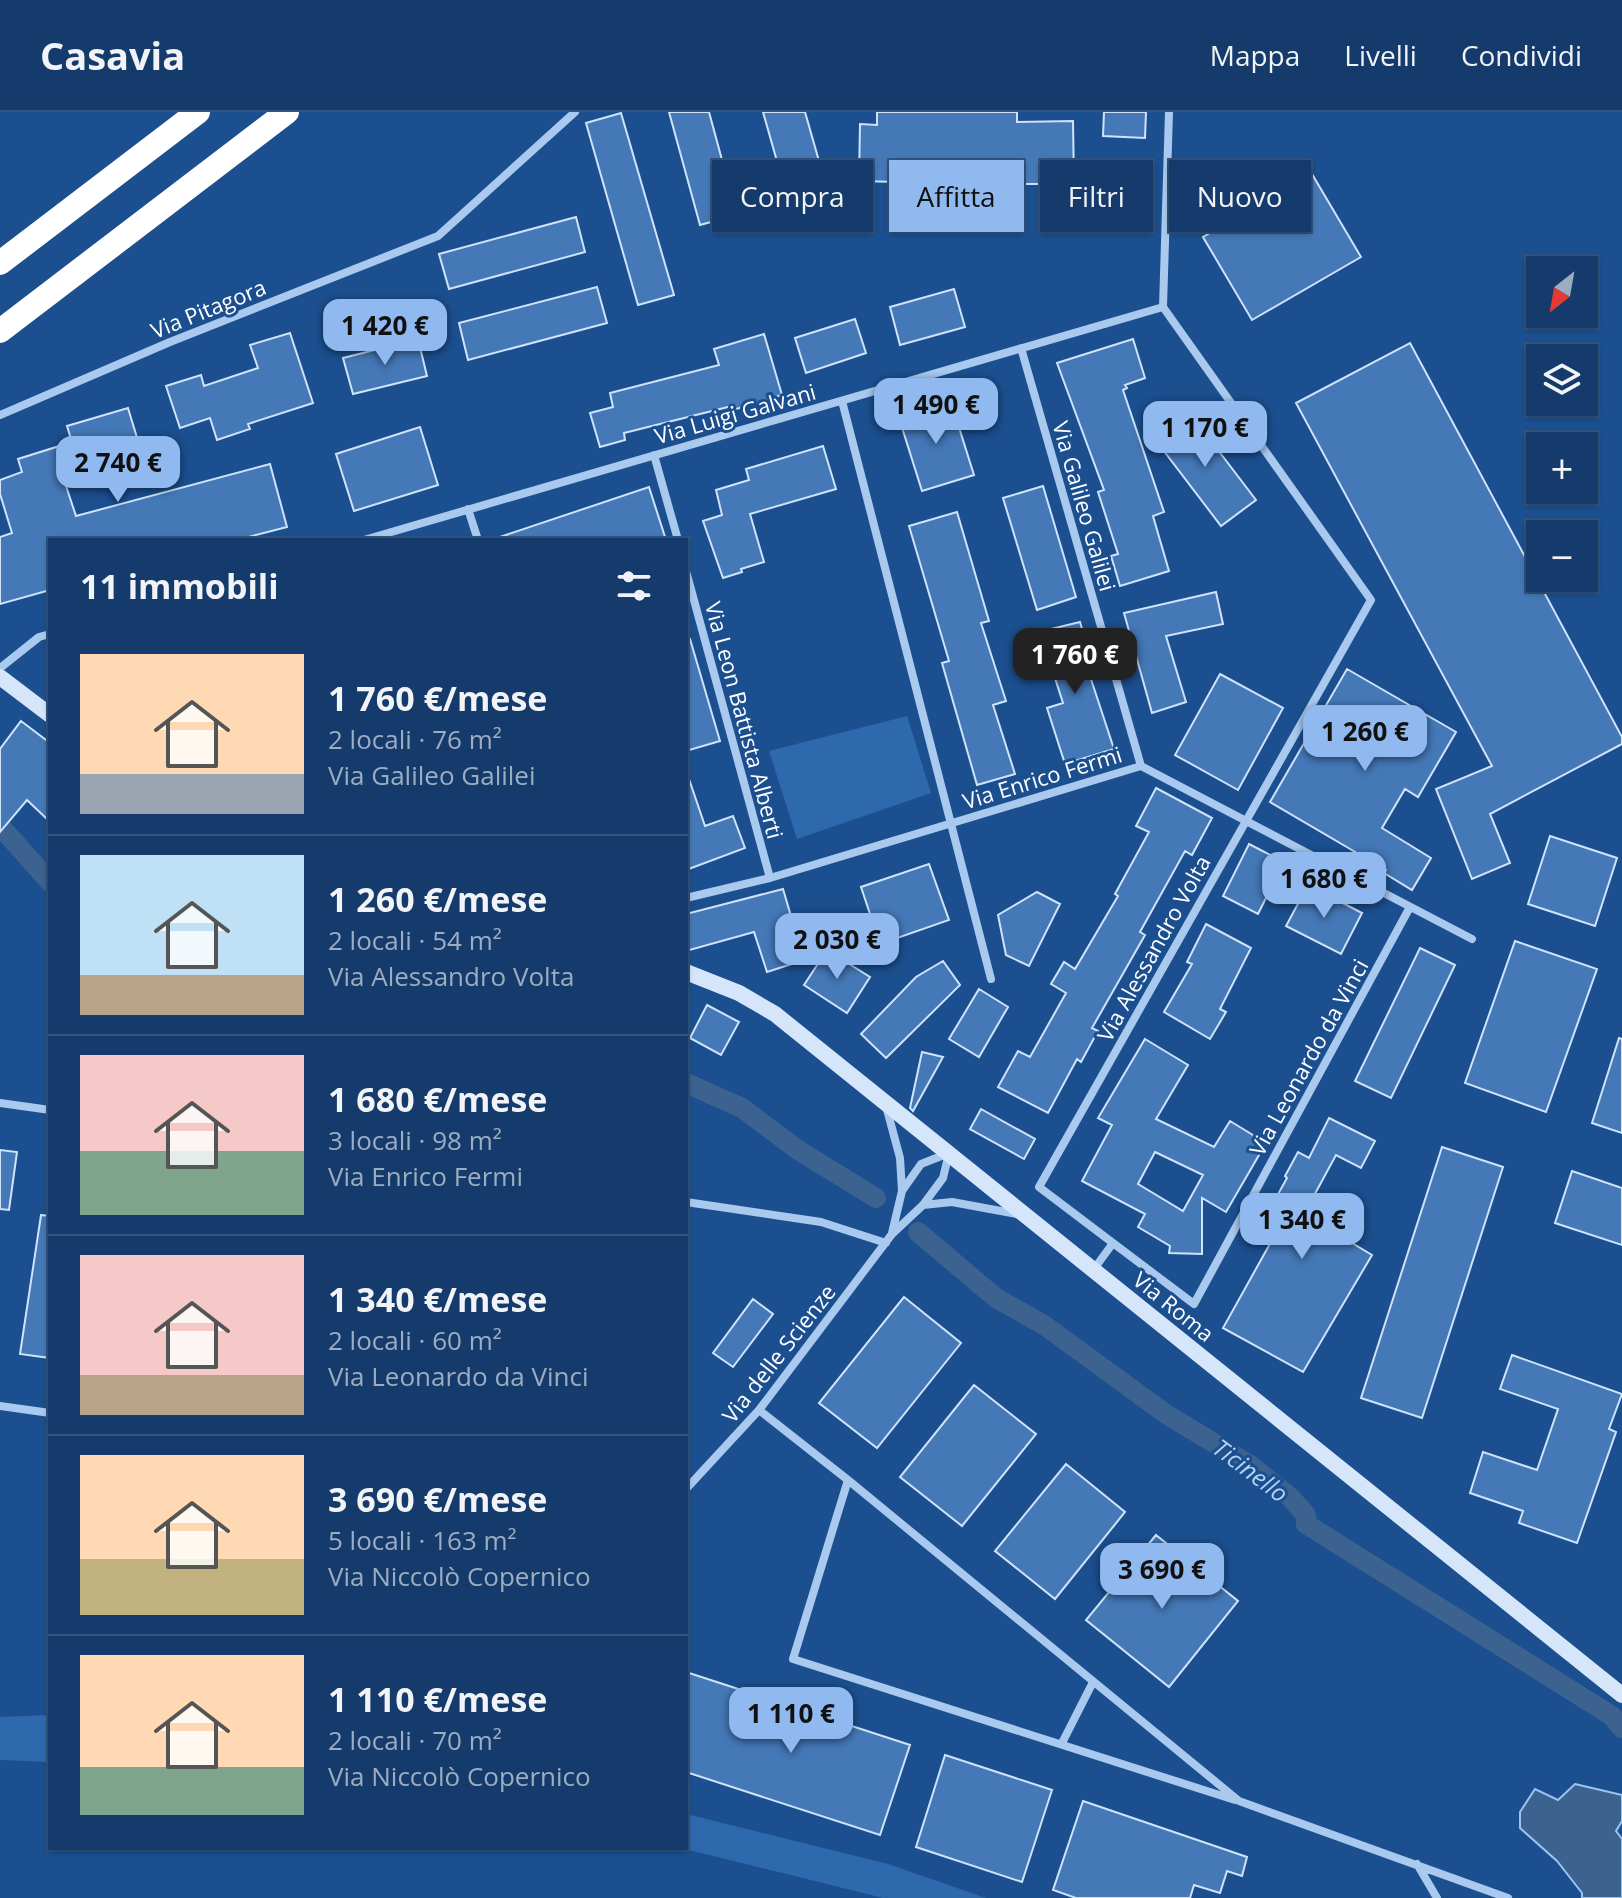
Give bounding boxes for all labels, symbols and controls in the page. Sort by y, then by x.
text: Casavia [40,29,185,81]
text: Mappa [1210,36,1300,74]
text: Livelli [1344,36,1417,74]
text: Condividi [1461,36,1582,74]
chip: Compra [712,160,873,232]
chip: Affitta [889,160,1024,232]
chip: Filtri [1040,160,1153,232]
chip: Nuovo [1169,160,1311,232]
north arrow [1526,256,1598,328]
map controls [1526,256,1598,592]
street label: Via Pitagora [146,271,270,345]
pin: 1 420 € [311,299,459,367]
text: 1 420 € [341,307,429,343]
button: layers [1526,344,1598,416]
street label: Via Luigi Galvani [651,376,819,450]
pin: 1 490 € [862,378,1010,446]
text: 1 490 € [892,386,980,422]
pin: 1 170 € [1131,401,1279,469]
text: 1 170 € [1161,409,1249,445]
street label: Via Galileo Galilei [1046,417,1124,595]
button: + [1526,432,1598,504]
pin: 2 740 € [44,436,192,504]
text: 2 740 € [74,444,162,480]
button: − [1526,520,1598,592]
text: 11 immobili [80,563,279,609]
icon: filters [612,564,656,608]
street label: Via Leon Battista Alberti [699,598,791,842]
pin: 1 760 € [1001,628,1149,696]
text: 1 760 € [1031,636,1119,672]
text: 1 760 €/mese [328,675,547,721]
icon: home [144,686,240,782]
pin: 1 260 € [1291,705,1439,773]
text: 1 260 € [1321,713,1409,749]
text: 2 locali · 76 m² [328,721,502,757]
street label: Via Enrico Fermi [959,739,1125,815]
text: Via Galileo Galilei [328,757,536,793]
street label: Via Alessandro Volta [1089,850,1217,1046]
pin: 1 680 € [1250,852,1398,920]
text: 1 680 € [1280,860,1368,896]
text: 1 260 €/mese [328,876,547,922]
icon: home [144,887,240,983]
pin: 2 030 € [763,913,911,981]
text: 2 030 € [793,921,881,957]
text: 2 locali · 54 m² [328,922,502,958]
street label: Via Leonardo da Vinci [1241,953,1375,1161]
text: Via Alessandro Volta [328,958,574,994]
text: 1 680 €/mese [328,1076,547,1122]
icon: home [144,1087,240,1183]
text: 3 locali · 98 m² [328,1122,502,1158]
text: Via Enrico Fermi [328,1158,523,1194]
pin: 1 340 € [1228,1193,1376,1261]
text: 1 340 € [1258,1201,1346,1237]
street label: Via Roma [1127,1264,1221,1348]
text: 1 340 €/mese [328,1276,547,1322]
street label: Via delle Scienze [714,1277,842,1429]
icon: home [144,1287,240,1383]
text: 2 locali · 60 m² [328,1322,502,1358]
text: Via Leonardo da Vinci [328,1358,589,1394]
water label: Ticinello [1207,1431,1295,1509]
text: 3 690 €/mese [328,1476,547,1522]
icon: home [144,1487,240,1583]
text: 5 locali · 163 m² [328,1522,517,1558]
pin: 3 690 € [1088,1543,1236,1611]
text: 3 690 € [1118,1551,1206,1587]
text: Via Niccolò Copernico [328,1558,591,1594]
text: 1 110 €/mese [328,1676,547,1722]
icon: home [144,1687,240,1783]
pin: 1 110 € [717,1687,865,1755]
text: 1 110 € [747,1695,835,1731]
text: 2 locali · 70 m² [328,1722,502,1758]
text: Via Niccolò Copernico [328,1758,591,1794]

